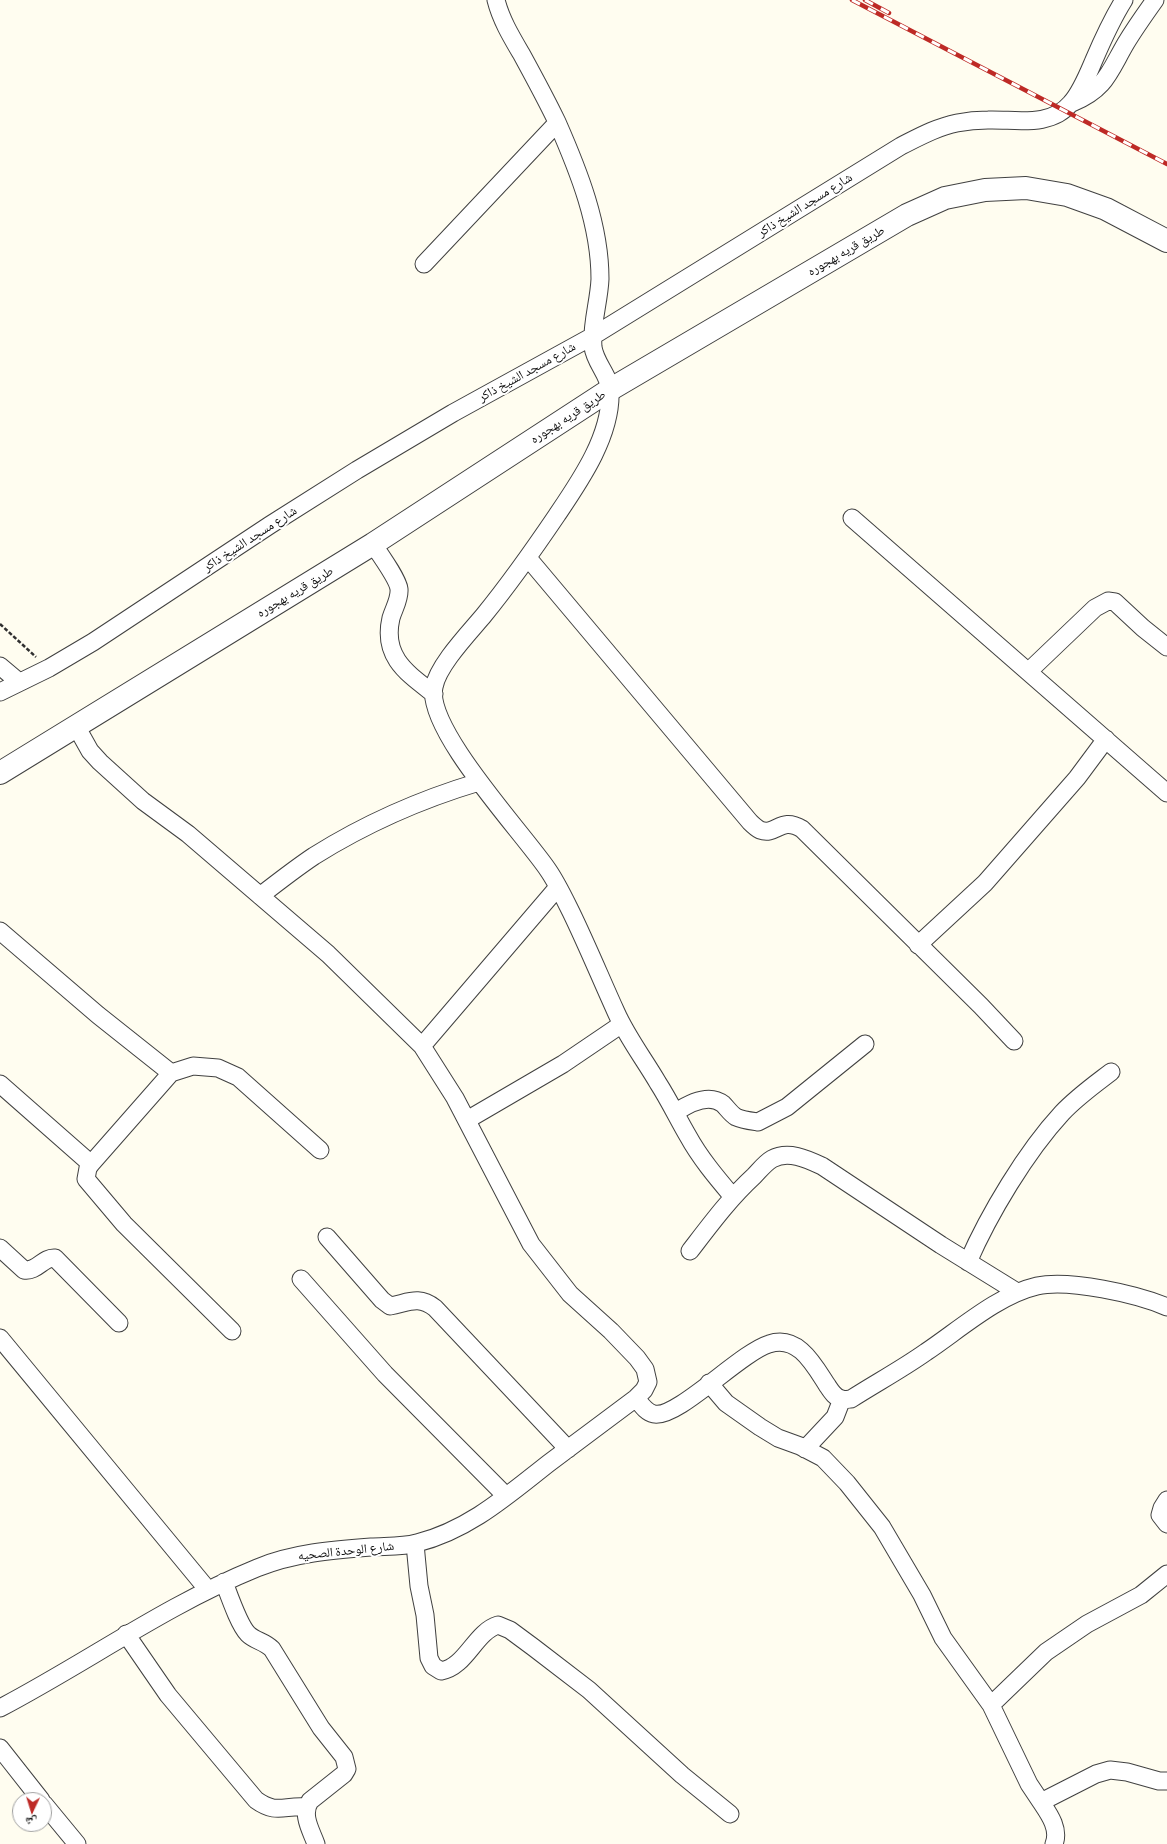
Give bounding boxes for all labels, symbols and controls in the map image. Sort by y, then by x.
street label: شارع مسجد الشيخ ذاكر [755,170,855,240]
street label: طريق قريه بهجوره [805,223,887,279]
street label: شارع مسجد الشيخ ذاكر [476,339,578,405]
street label: طريق قريه بهجوره [527,387,609,447]
street label: شارع مسجد الشيخ ذاكر [200,503,300,575]
street label: طريق قريه بهجوره [254,563,336,621]
street label: شارع الوحدة الصحيه [297,1538,395,1564]
north arrow [12,1792,52,1832]
text: ش [25,1815,38,1831]

